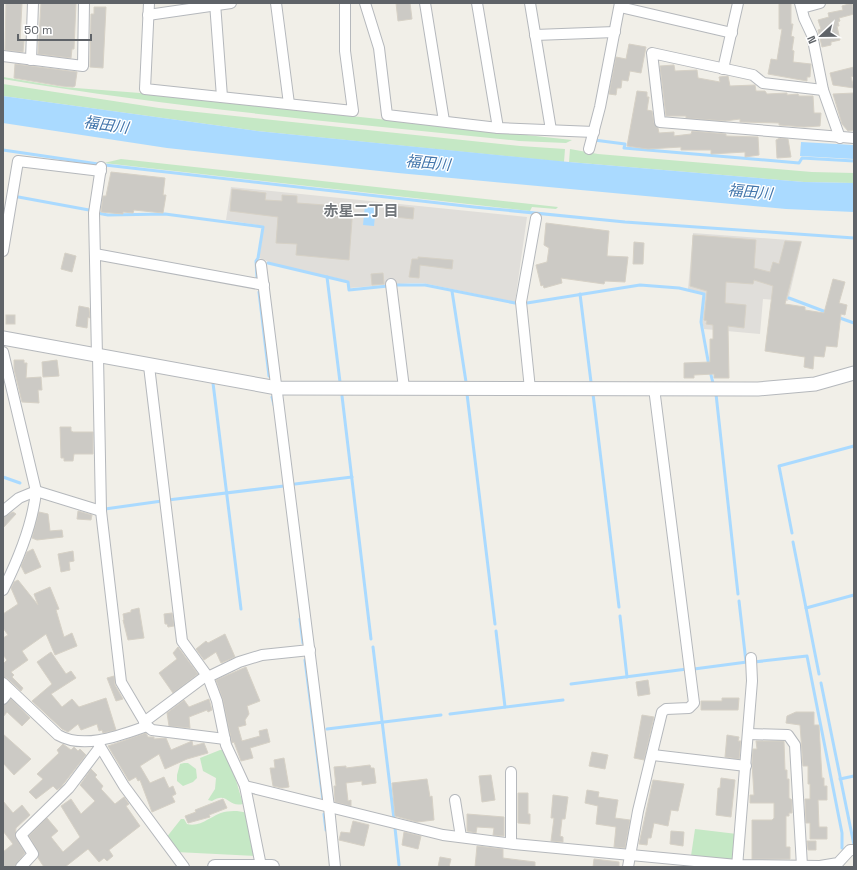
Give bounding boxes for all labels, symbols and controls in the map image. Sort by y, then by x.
scale bar [18,16,91,42]
north arrow [801,16,841,56]
text: 50 m [24,22,52,38]
text: N [804,34,820,46]
water label: 福田川 [82,112,132,137]
water label: 福田川 [405,151,453,174]
water label: 福田川 [727,180,775,203]
district label: 赤星二丁目 [323,201,399,220]

